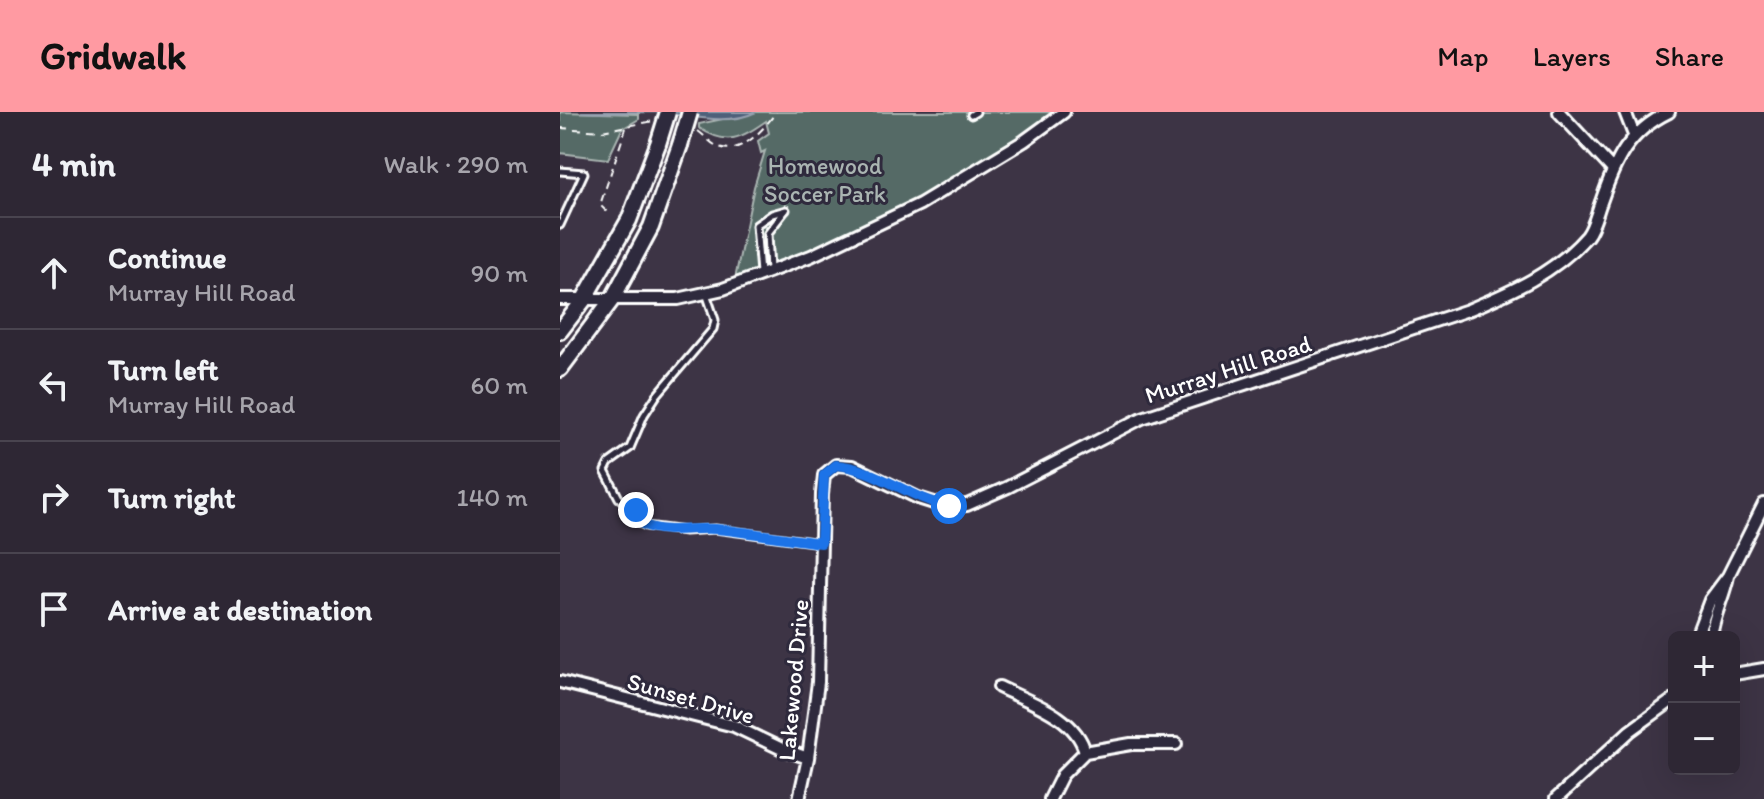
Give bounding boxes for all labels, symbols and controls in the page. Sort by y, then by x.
text: Gridwalk [40,33,186,79]
text: Map [1437,39,1489,73]
text: Layers [1533,39,1611,73]
text: Share [1655,39,1724,73]
text: 4 min [32,144,116,185]
text: Walk · 290 m [384,148,528,180]
park label: Homewood Soccer Park [764,151,886,208]
text: Continue [108,239,227,276]
icon: ahead [32,251,76,295]
text: 90 m [471,257,528,289]
text: Murray Hill Road [108,276,295,308]
street label: Murray Hill Road [1141,328,1315,410]
text: Turn left [108,351,219,388]
icon: left [32,363,76,407]
text: 60 m [471,369,528,401]
text: Murray Hill Road [108,388,295,420]
icon: right [32,475,76,519]
text: Turn right [108,479,236,516]
text: 140 m [457,481,528,513]
route start [931,488,967,524]
route end [618,492,654,528]
icon: arrive [32,587,76,631]
text: Arrive at destination [108,591,372,628]
street label: Lakewood Drive [771,598,815,762]
map controls [1668,631,1740,775]
button: + [1668,631,1740,703]
street label: Sunset Drive [624,666,758,730]
button: − [1668,703,1740,775]

